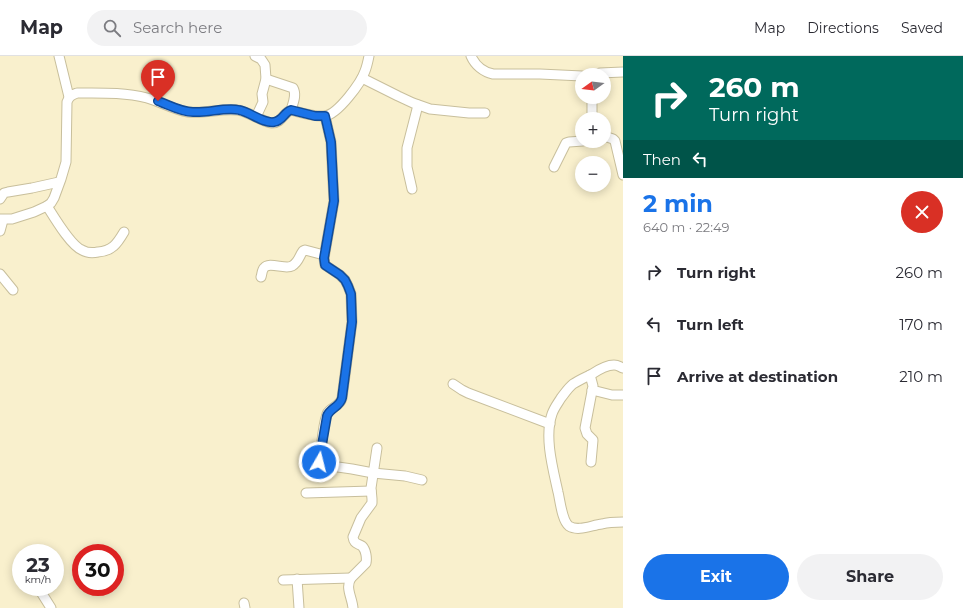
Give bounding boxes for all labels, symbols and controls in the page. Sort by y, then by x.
search box [87,10,367,46]
text: Map [20,16,63,39]
icon: search [101,17,123,39]
text: Search here [133,18,222,37]
text: Map [754,19,785,37]
text: Directions [807,19,879,37]
text: Saved [901,19,943,37]
pin [141,60,175,101]
icon: arrive [147,66,169,88]
north arrow [575,68,611,104]
map controls [575,68,611,192]
text: 260 m [709,70,800,104]
icon: right [643,72,695,124]
text: Turn right [709,104,799,126]
button: + [575,112,611,148]
icon: left [689,148,711,170]
text: Then [643,150,681,169]
button: − [575,156,611,192]
text: 2 min [643,189,713,218]
button: close [901,191,943,233]
text: 640 m · 22:49 [643,219,729,235]
icon: right [643,261,665,283]
text: Turn right [677,263,756,282]
text: 260 m [896,263,943,282]
icon: left [643,313,665,335]
text: Turn left [677,315,744,334]
text: 170 m [899,315,943,334]
icon: arrive [643,365,665,387]
text: Arrive at destination [677,367,838,386]
text: 210 m [899,367,943,386]
position arrow [298,441,340,483]
speed limit sign: 30 [72,544,124,596]
text: 23 [26,553,50,577]
button: Exit [643,554,789,600]
button: Share [797,554,943,600]
text: km/h [25,573,51,586]

